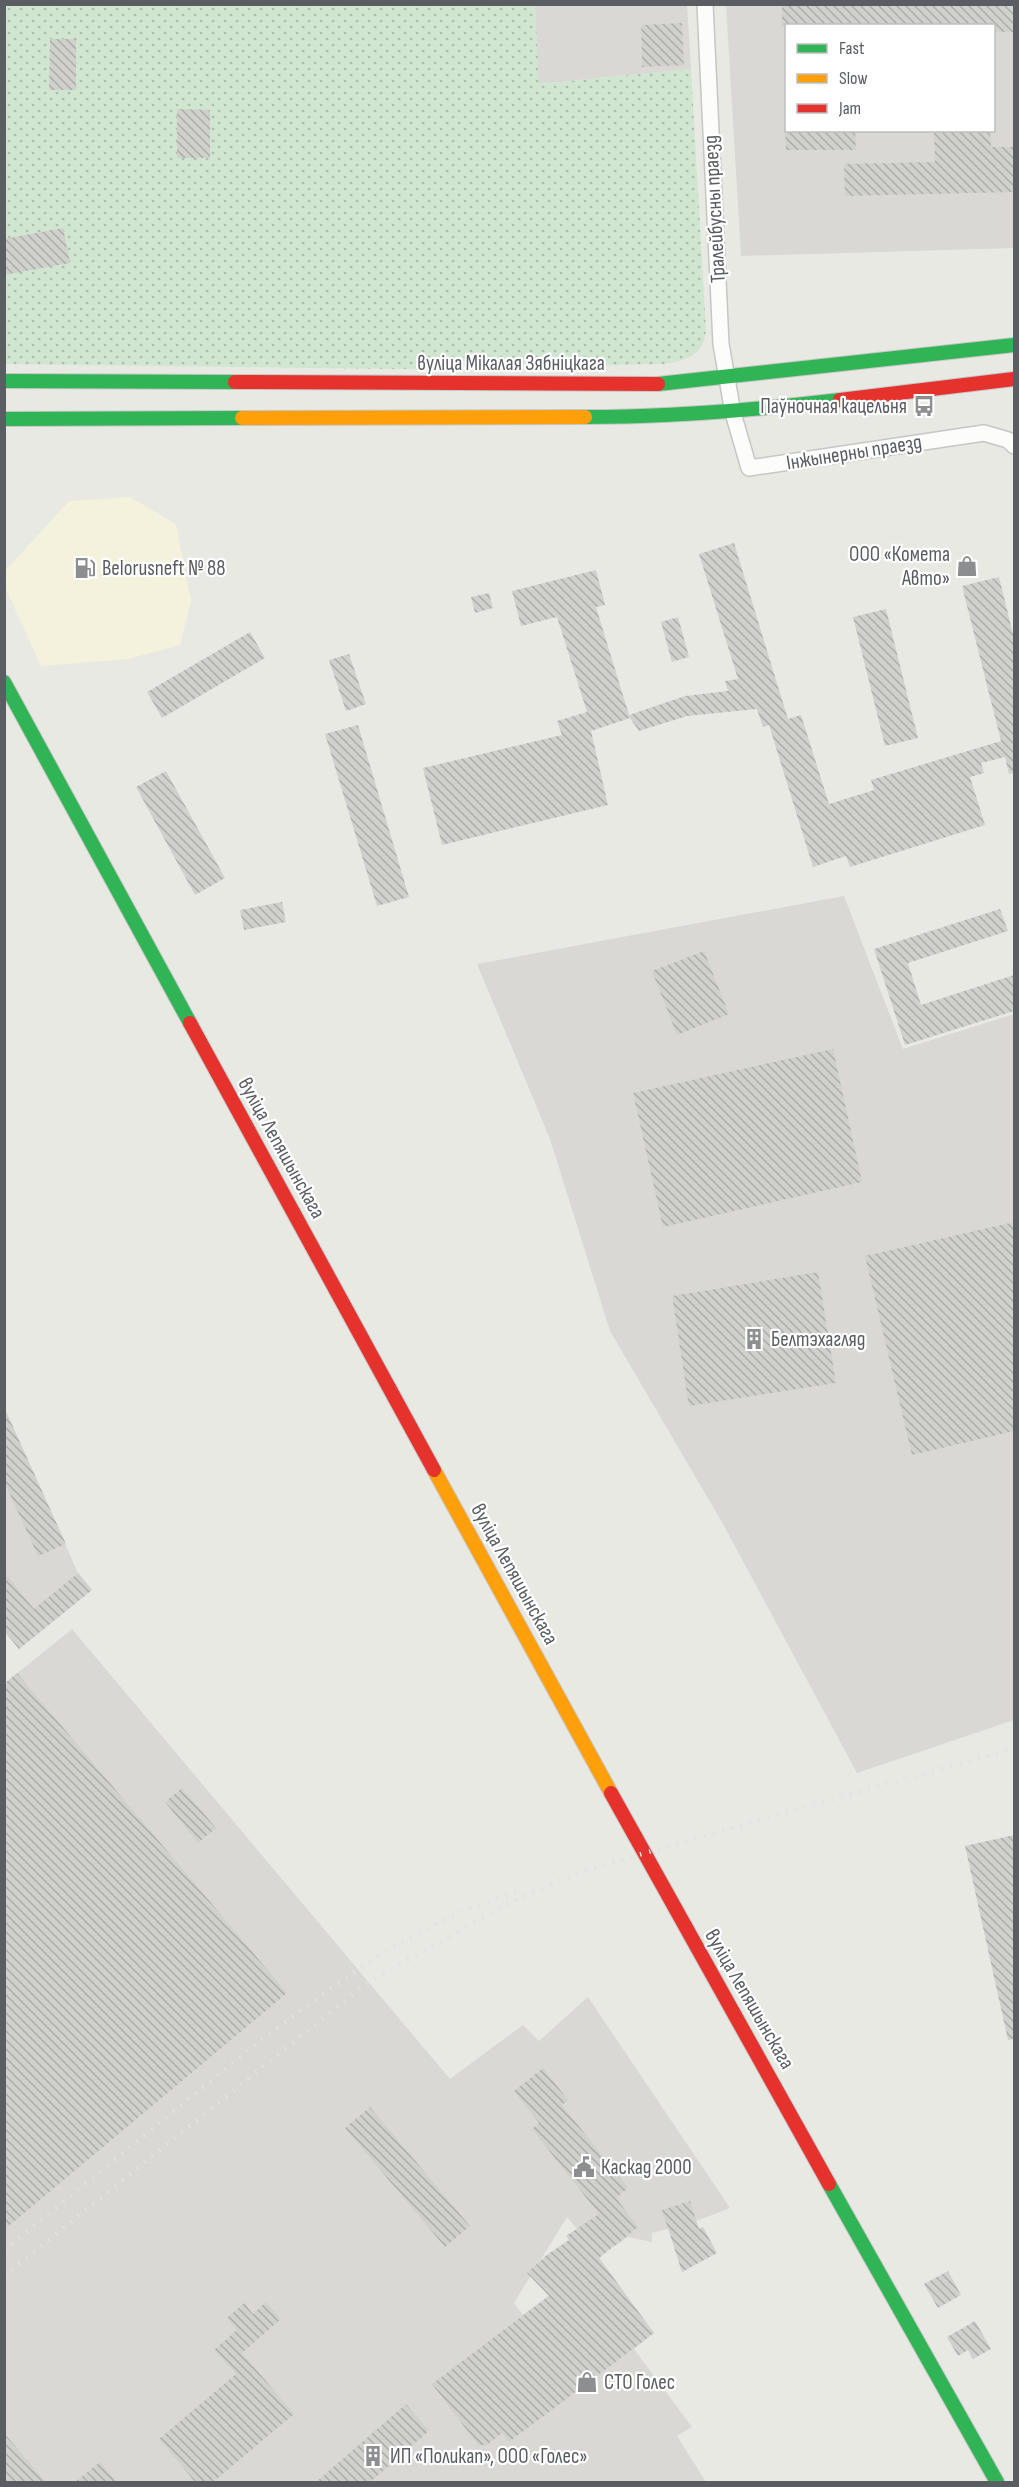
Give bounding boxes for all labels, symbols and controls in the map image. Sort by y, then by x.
legend [785,24,995,132]
text: Fast [839,38,865,59]
text: Slow [839,68,868,89]
text: Jam [838,98,861,119]
street label: Тралейбусны праезд [698,135,731,283]
street label: вуліца Мікалая Зябніцкага [417,351,605,376]
place label: Паўночная кацельня [760,394,907,419]
bus stop icon: Паўночная кацельня [912,394,936,418]
street label: Інжынерны праезд [785,429,924,476]
place label: ООО «Комета Авто» [849,542,950,591]
shop icon: ООО «Комета Авто» [955,554,979,578]
fuel station icon: Belorusneft № 88 [73,556,97,580]
place label: Belorusneft № 88 [102,556,226,581]
street label: вуліца Лепяшынскага [232,1073,331,1223]
building icon: Белтэхагляд [742,1327,766,1351]
place label: Белтэхагляд [771,1327,866,1352]
street label: вуліца Лепяшынскага [465,1499,564,1649]
street label: вуліца Лепяшынскага [699,1925,800,2074]
public building icon: Каскад 2000 [572,2155,596,2179]
place label: Каскад 2000 [601,2155,692,2180]
shop icon: СТО Голес [575,2370,599,2394]
place label: СТО Голес [604,2370,675,2395]
building icon: ИП «Поликап», ООО «Голес» [361,2444,385,2468]
place label: ИП «Поликап», ООО «Голес» [390,2444,588,2469]

